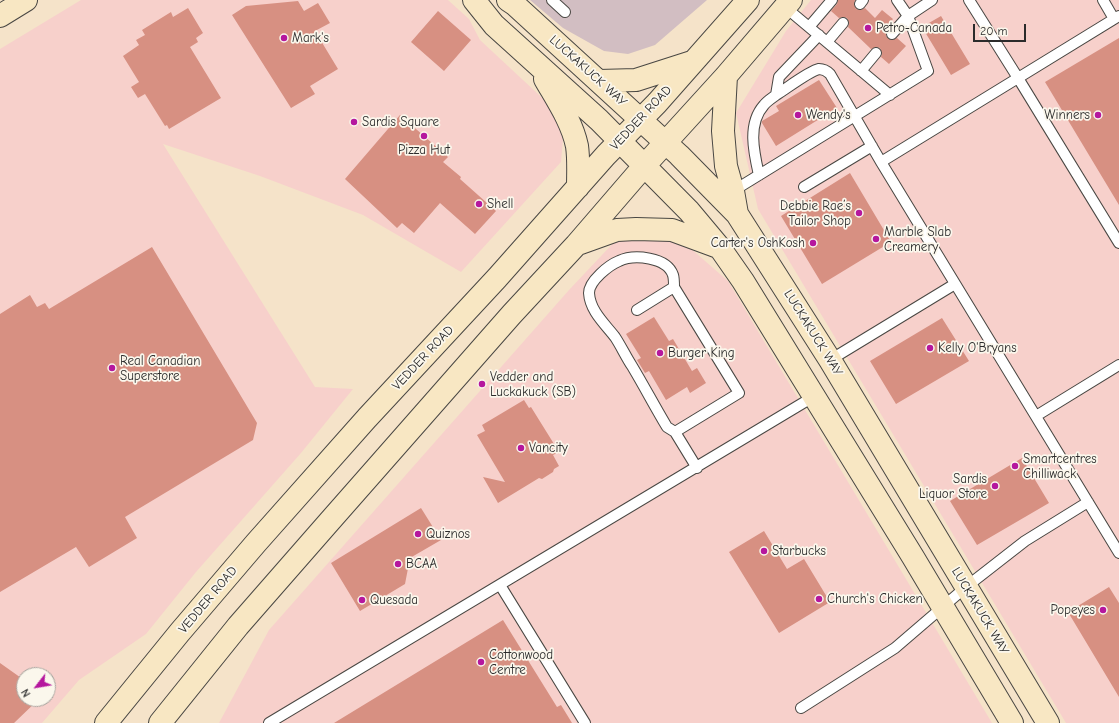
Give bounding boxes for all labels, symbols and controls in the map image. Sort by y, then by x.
scale bar [975,16,1028,42]
place label: Petro-Canada [876,20,952,36]
marker: Petro-Canada [863,23,873,33]
text: 20 m [980,24,1008,38]
place label: Mark's [292,30,329,46]
street label: LUCKAKUCK WAY [546,32,630,110]
marker: Mark's [279,33,289,43]
street label: VEDDER ROAD [607,82,675,154]
place label: Wendy's [806,107,851,123]
place label: Winners [1044,107,1090,123]
marker: Wendy's [793,110,803,120]
marker: Winners [1093,110,1103,120]
place label: Sardis Square [362,114,439,130]
marker: Sardis Square [349,117,359,127]
marker: Pizza Hut [419,131,429,141]
place label: Pizza Hut [398,142,450,158]
place label: Shell [487,196,513,212]
place label: Debbie Rae’s Tailor Shop [780,198,851,229]
marker: Shell [474,199,484,209]
marker: Debbie Rae’s Tailor Shop [854,208,864,218]
place label: Marble Slab Creamery [884,224,951,255]
marker: Marble Slab Creamery [871,234,881,244]
place label: Carter's OshKosh [711,235,805,251]
marker: Carter's OshKosh [808,238,818,248]
street label: LUCKAKUCK WAY [780,287,846,379]
street label: VEDDER ROAD [389,322,457,394]
place label: Kelly O'Bryans [938,340,1017,356]
marker: Kelly O'Bryans [925,343,935,353]
place label: Burger King [668,345,735,361]
marker: Burger King [655,348,665,358]
place label: Real Canadian Superstore [120,353,200,384]
marker: Real Canadian Superstore [107,363,117,373]
place label: Vedder and Luckakuck (SB) [490,369,576,400]
marker: Vedder and Luckakuck (SB) [477,379,487,389]
place label: Vancity [529,440,568,456]
marker: Vancity [516,443,526,453]
place label: Smartcentres Chilliwack [1023,451,1097,482]
marker: Smartcentres Chilliwack [1010,461,1020,471]
place label: Sardis Liquor Store [919,471,987,502]
marker: Sardis Liquor Store [990,481,1000,491]
place label: Quiznos [426,526,470,542]
marker: Quiznos [413,529,423,539]
place label: Starbucks [772,543,826,559]
marker: Starbucks [759,546,769,556]
place label: BCAA [406,556,437,572]
marker: BCAA [393,559,403,569]
street label: VEDDER ROAD [175,563,241,637]
street label: LUCKAKUCK WAY [948,565,1012,657]
place label: Church's Chicken [827,591,923,607]
place label: Quesada [370,592,418,608]
marker: Church's Chicken [814,594,824,604]
marker: Quesada [357,595,367,605]
place label: Popeyes [1050,602,1095,618]
marker: Popeyes [1098,605,1108,615]
place label: Cottonwood Centre [489,647,553,678]
marker: Cottonwood Centre [476,657,486,667]
north arrow [16,667,56,707]
text: N [19,686,34,699]

